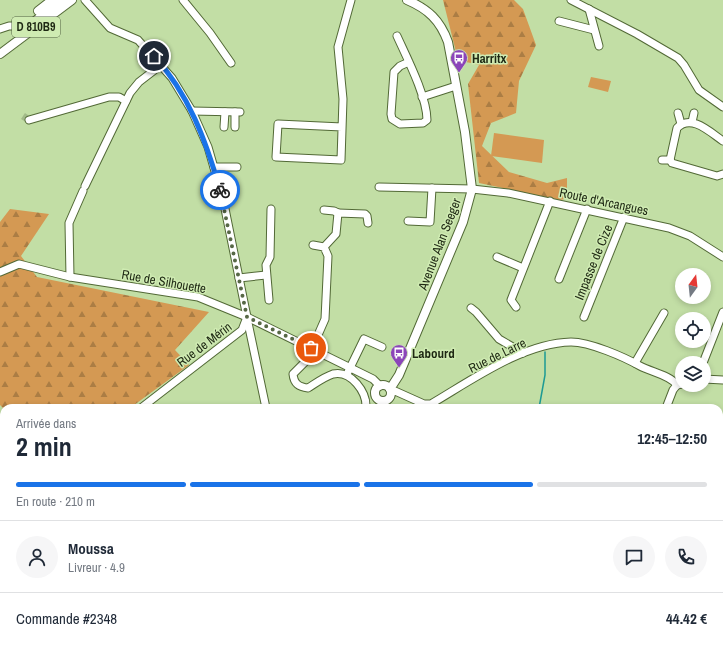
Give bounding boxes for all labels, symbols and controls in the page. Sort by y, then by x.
road number: D 810B9 [12,17,60,37]
pin [137,39,171,73]
icon: home [143,45,165,67]
bus stop icon: Harritx [449,48,469,73]
place label: Harritx [472,50,506,67]
courier [200,170,240,210]
icon: bike [209,179,231,201]
street label: Route d'Arcangues [558,184,650,219]
street label: Avenue Alan Seeger [414,195,465,293]
street label: Impasse de Cize [571,222,616,302]
street label: Rue de Silhouette [120,266,207,297]
north arrow [675,268,711,304]
map controls [675,268,711,392]
button: locate [675,312,711,348]
street label: Rue de Mérin [173,318,235,371]
pin [294,331,328,365]
street label: Rue de Larre [466,334,529,377]
icon: bag [300,337,322,359]
bus stop icon: Labourd [389,343,409,368]
place label: Labourd [412,345,455,362]
button: layers [675,356,711,392]
text: Arrivée dans [16,415,76,432]
text: 12:45–12:50 [637,428,707,449]
text: 2 min [16,429,72,464]
text: En route · 210 m [16,493,95,510]
button: person [16,536,58,578]
button: chat [613,536,655,578]
button: phone [665,536,707,578]
text: Moussa [68,538,114,559]
text: Livreur · 4.9 [68,559,125,576]
text: Commande #2348 [16,608,117,629]
text: 44.42 € [666,608,707,629]

